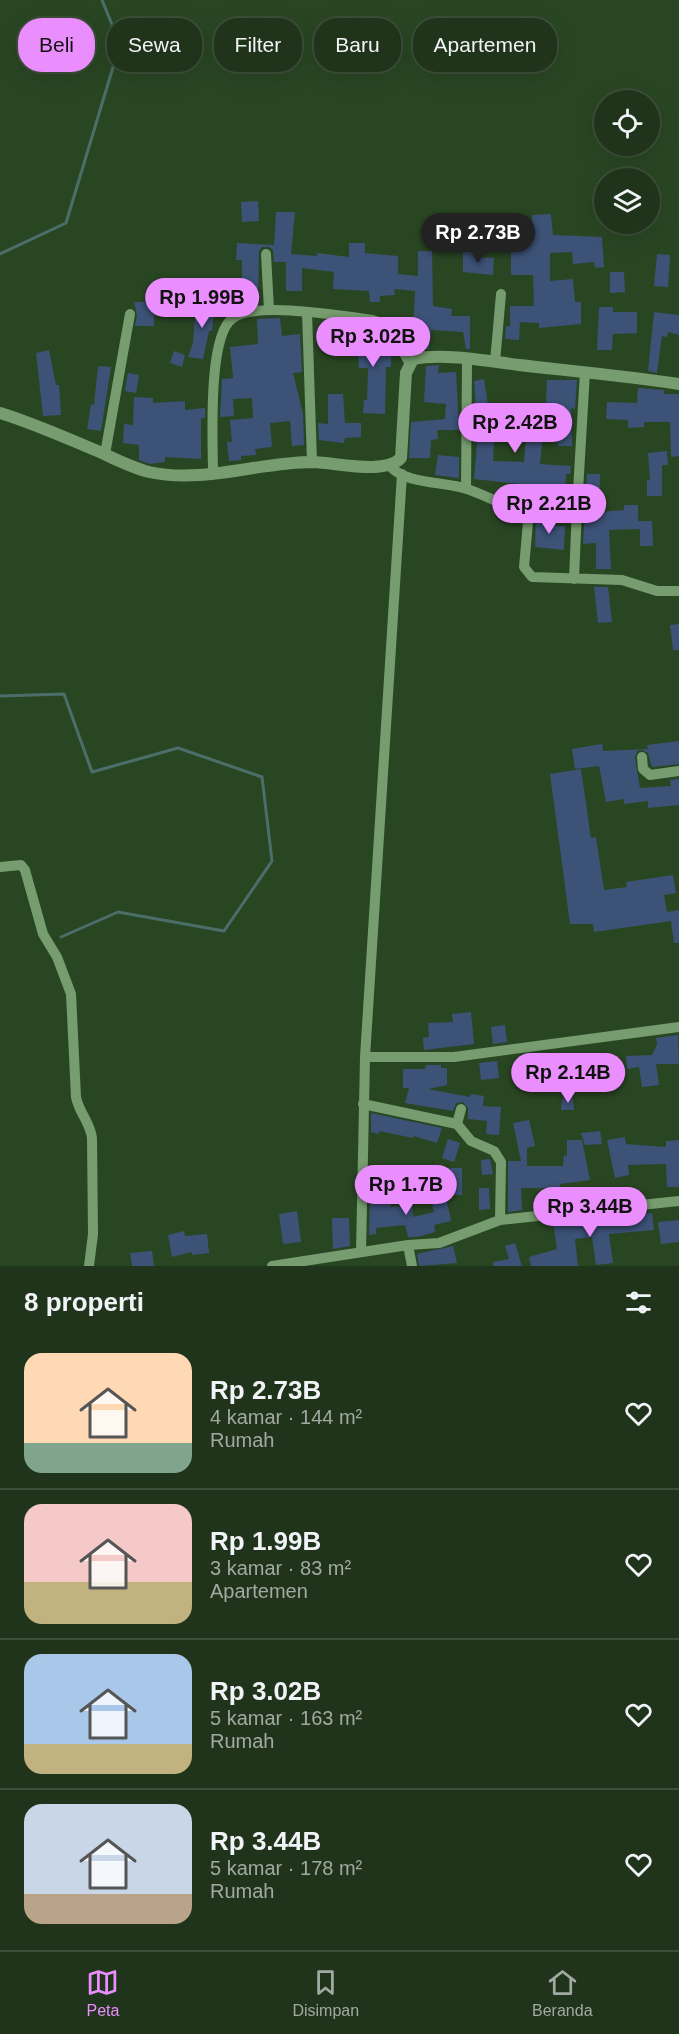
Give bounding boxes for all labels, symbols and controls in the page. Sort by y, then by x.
chip: Beli [18,18,95,72]
chip: Sewa [107,18,202,72]
chip: Filter [214,18,302,72]
chip: Baru [314,18,401,72]
chip: Apartemen [413,18,557,72]
map controls [594,90,660,234]
button: locate [594,90,660,156]
button: layers [594,168,660,234]
pin: Rp 2.73B [416,213,540,264]
text: Rp 2.73B [435,221,521,243]
pin: Rp 1.99B [140,278,264,329]
text: Rp 1.99B [159,286,245,308]
pin: Rp 3.02B [311,317,435,368]
text: Rp 3.02B [330,325,416,347]
pin: Rp 2.42B [453,403,577,454]
text: Rp 2.42B [472,411,558,433]
pin: Rp 2.21B [487,484,611,535]
text: Rp 2.21B [506,492,592,514]
pin: Rp 2.14B [506,1053,630,1104]
text: Rp 2.14B [525,1061,611,1083]
pin: Rp 1.7B [351,1165,461,1216]
text: Rp 1.7B [369,1173,443,1195]
pin: Rp 3.44B [528,1187,652,1238]
text: Rp 3.44B [547,1195,633,1217]
icon: filters [622,1286,655,1319]
text: 8 properti [24,1287,144,1317]
text: Rp 2.73B [210,1375,321,1405]
icon: home [72,1377,144,1449]
icon: heart [622,1397,655,1430]
text: 4 kamar · 144 m² [210,1406,362,1428]
text: Rumah [210,1429,274,1451]
text: Rp 1.99B [210,1526,321,1556]
icon: home [72,1528,144,1600]
icon: heart [622,1548,655,1581]
text: 3 kamar · 83 m² [210,1557,351,1579]
text: Apartemen [210,1580,308,1602]
text: Rp 3.02B [210,1676,321,1706]
icon: home [72,1678,144,1750]
icon: heart [622,1698,655,1731]
text: 5 kamar · 163 m² [210,1707,362,1729]
text: Rumah [210,1730,274,1752]
text: Rp 3.44B [210,1826,321,1856]
icon: home [72,1828,144,1900]
icon: heart [622,1848,655,1881]
text: 5 kamar · 178 m² [210,1857,362,1879]
text: Rumah [210,1880,274,1902]
tab: Peta [86,1966,119,2020]
tab: Disimpan [292,1966,359,2020]
tab: Beranda [532,1966,593,2020]

